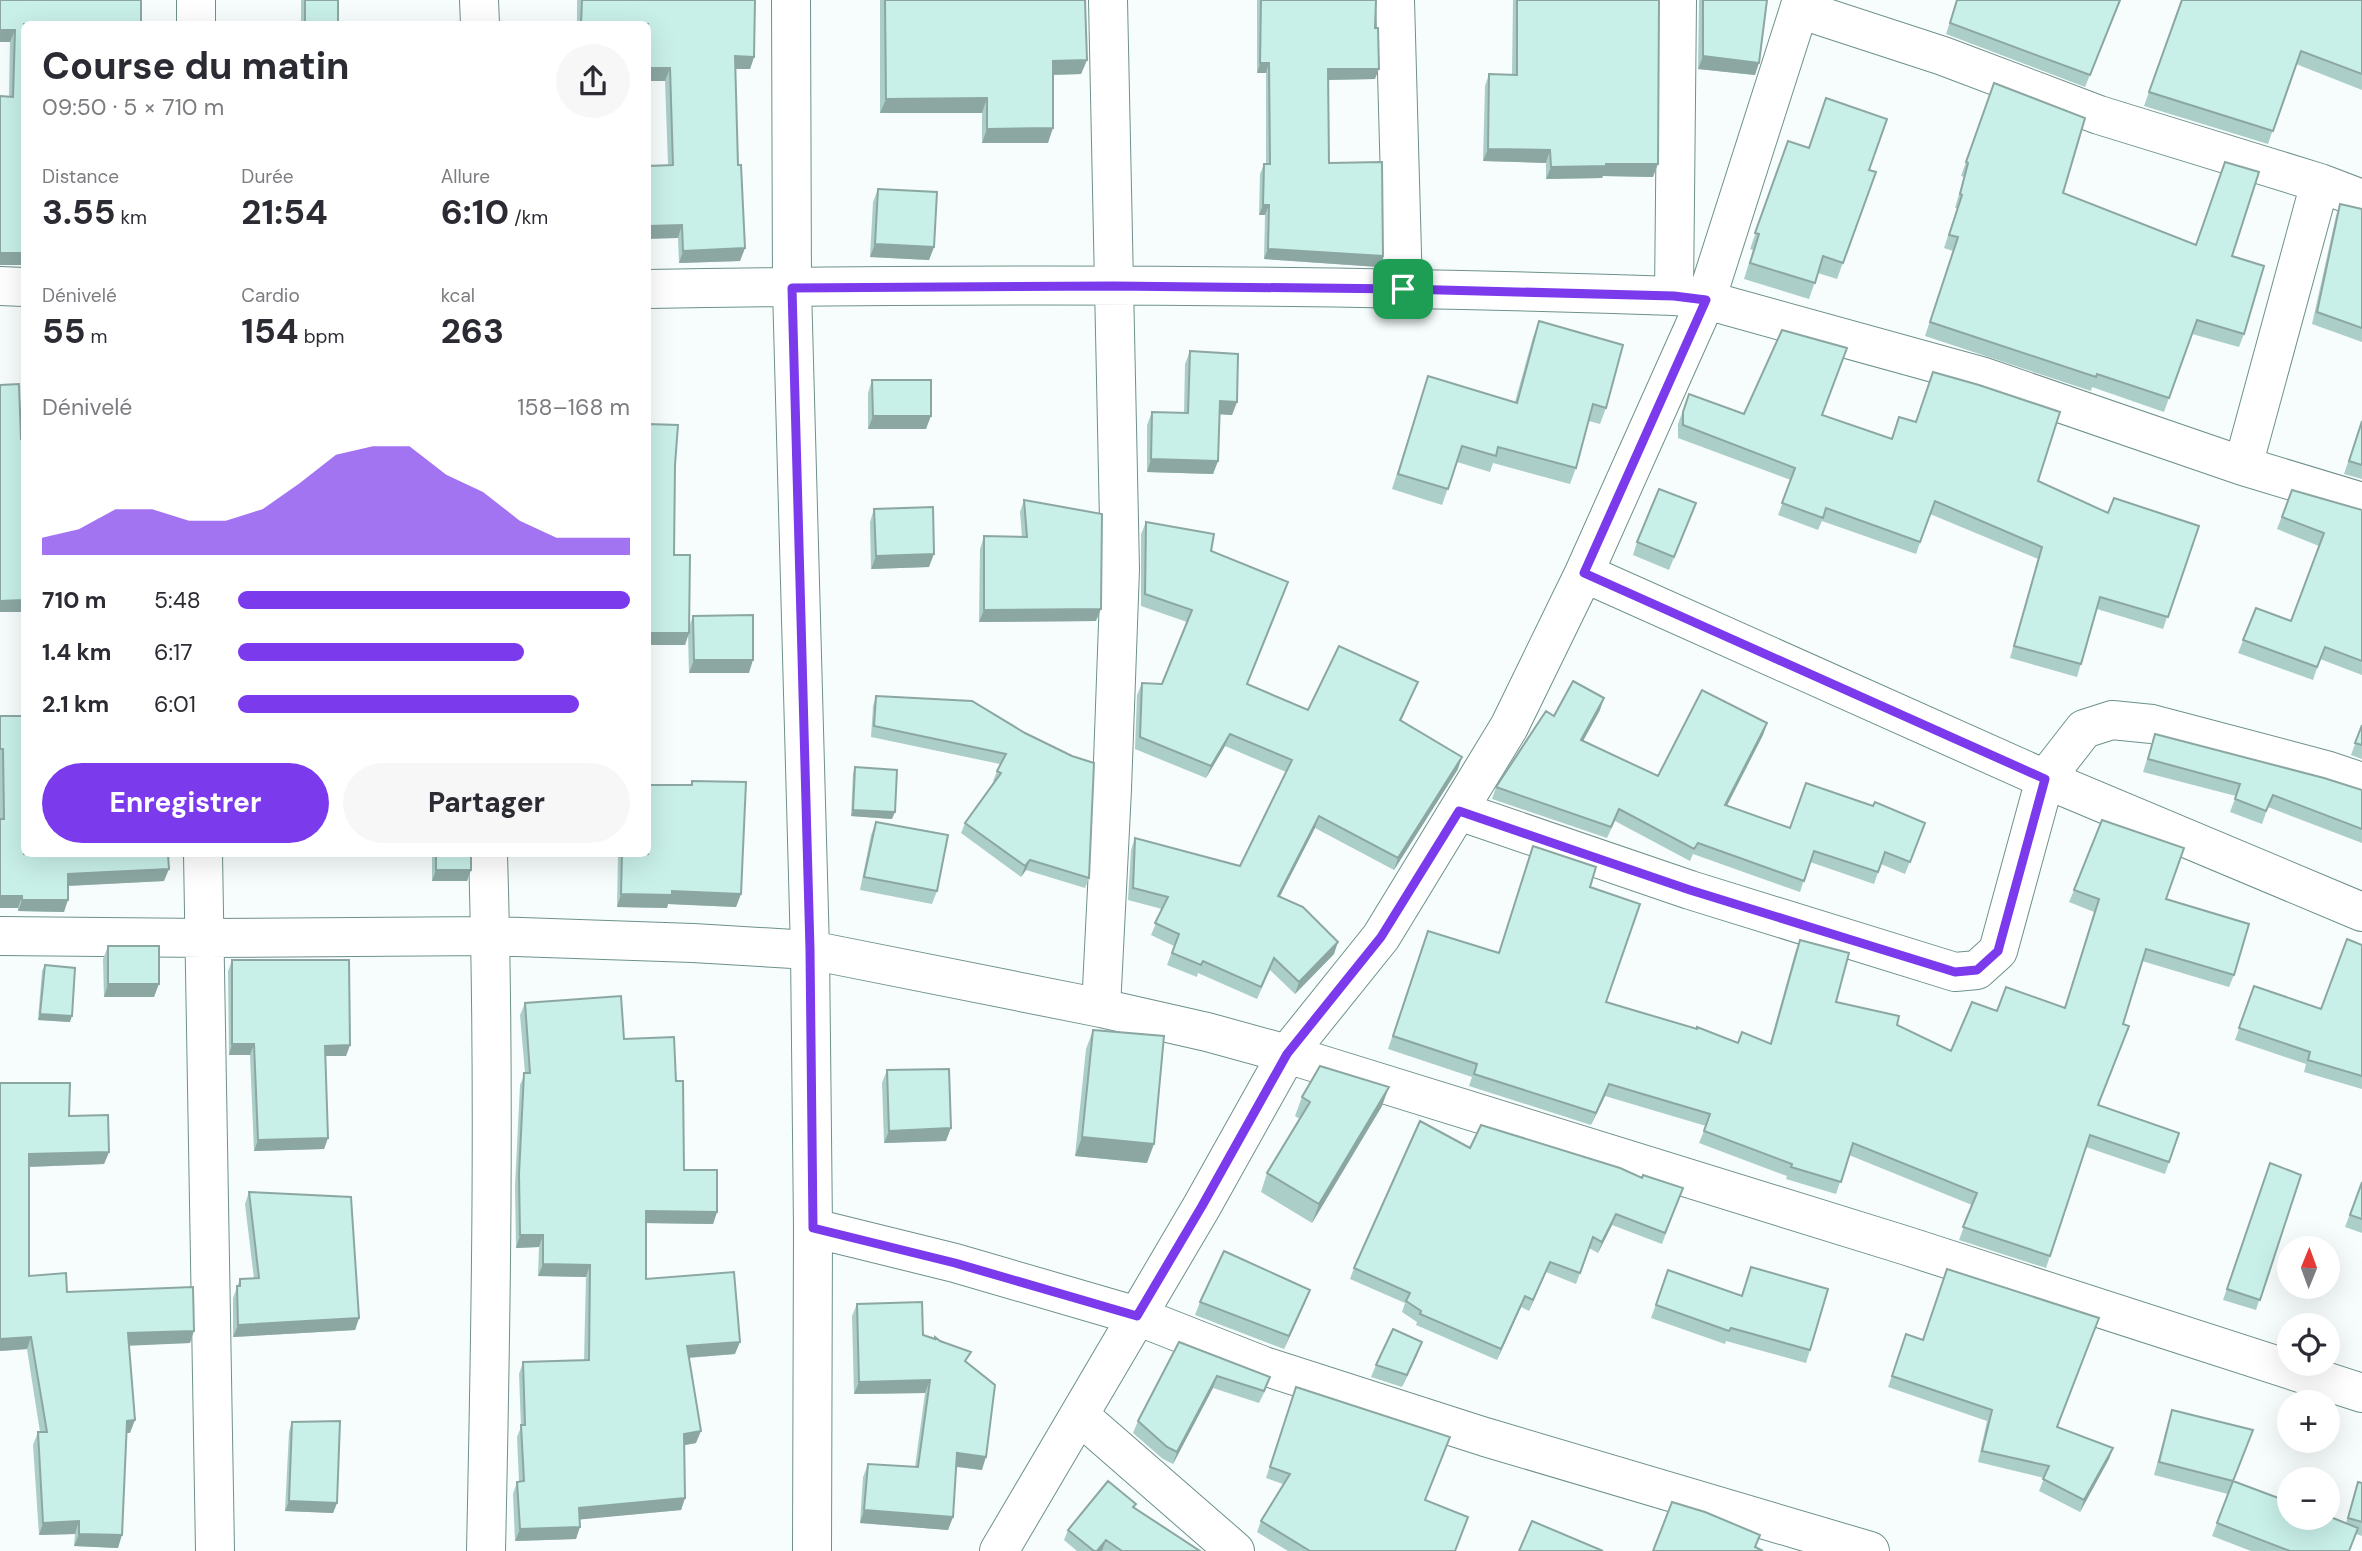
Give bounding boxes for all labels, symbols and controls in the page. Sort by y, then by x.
text: Course du matin [42,41,350,91]
button: share [556,44,630,118]
text: 09:50 · 5 × 710 m [42,92,224,122]
text: Distance [42,164,119,189]
text: Durée [241,164,294,189]
text: Allure [441,164,490,189]
text: 3.55 [42,189,115,235]
text: 21:54 [241,189,328,235]
text: 6:10 [441,189,509,235]
text: km [115,205,147,230]
text: /km [509,205,548,230]
pin [1373,259,1433,319]
icon: arrive [1384,270,1422,308]
text: Dénivelé [42,283,117,308]
text: Cardio [241,283,300,308]
text: kcal [441,283,475,308]
text: 55 [42,308,86,354]
text: 154 [241,308,299,354]
text: 263 [441,308,504,354]
text: m [86,324,108,349]
text: bpm [299,324,344,349]
text: Dénivelé [42,392,132,422]
text: 158–168 m [517,392,630,422]
text: 710 m [42,585,106,615]
text: 5:48 [154,585,201,615]
text: 1.4 km [42,637,111,667]
text: 6:17 [154,637,193,667]
text: 2.1 km [42,689,109,719]
text: 6:01 [154,689,196,719]
button: Enregistrer [42,763,329,843]
button: Partager [343,763,630,843]
north arrow [2277,1236,2340,1298]
map controls [2277,1236,2340,1530]
button: locate [2277,1313,2340,1376]
button: + [2277,1390,2340,1453]
button: − [2277,1467,2340,1530]

